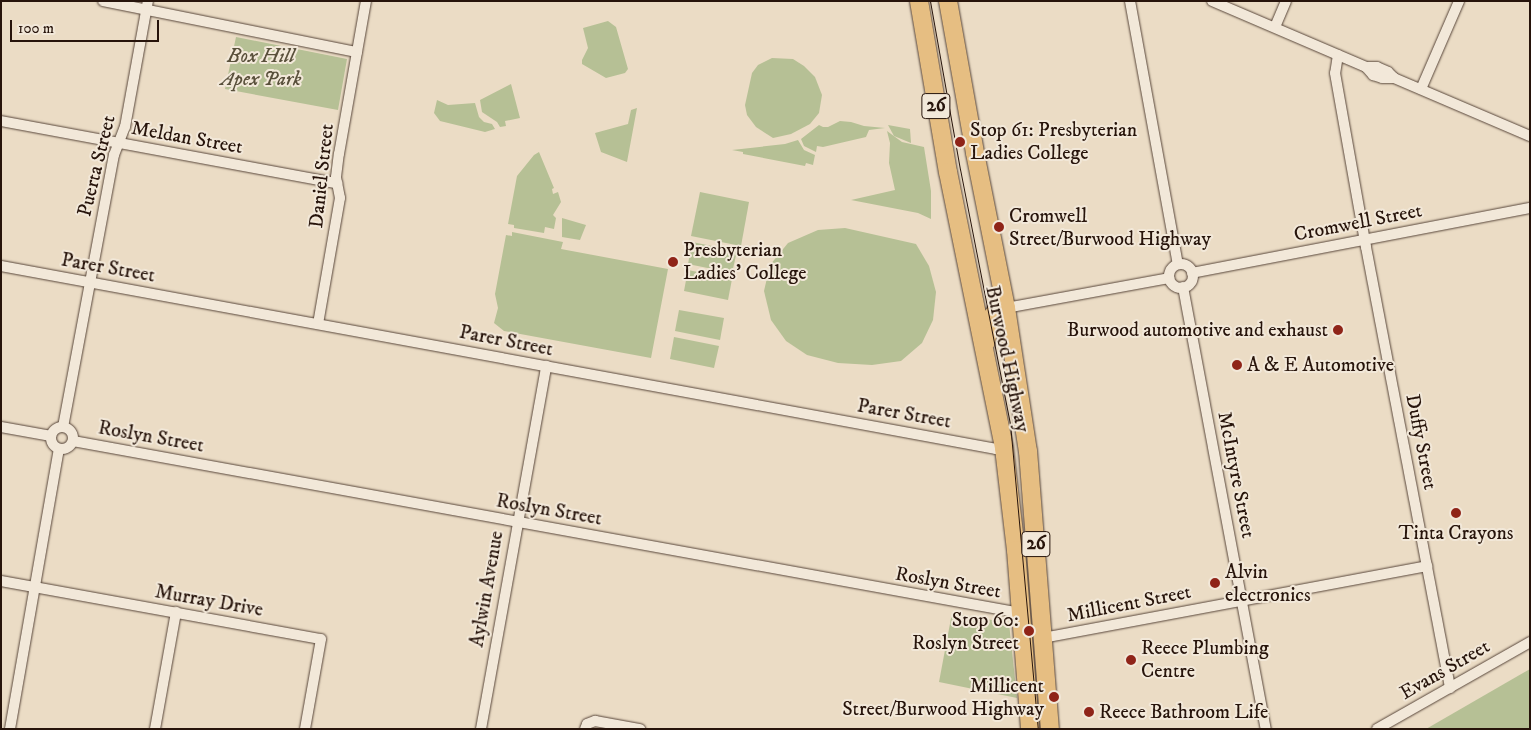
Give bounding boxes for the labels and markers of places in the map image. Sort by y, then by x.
place label: Stop 61: Presbyterian Ladies College [970,118,1137,165]
marker: Stop 61: Presbyterian Ladies College [954,136,966,148]
place label: Cromwell Street/Burwood Highway [1009,204,1211,251]
marker: Cromwell Street/Burwood Highway [993,221,1005,233]
place label: Presbyterian Ladies' College [683,238,807,285]
marker: Presbyterian Ladies' College [667,256,679,268]
place label: Burwood automotive and exhaust [1067,318,1328,342]
marker: Burwood automotive and exhaust [1332,324,1344,336]
place label: A & E Automotive [1247,353,1394,377]
marker: A & E Automotive [1231,359,1243,371]
marker: Tinta Crayons [1450,507,1462,519]
place label: Tinta Crayons [1398,521,1514,545]
place label: Alvin electronics [1225,560,1311,607]
marker: Alvin electronics [1209,577,1221,589]
place label: Stop 60: Roslyn Street [912,608,1019,655]
marker: Stop 60: Roslyn Street [1023,625,1035,637]
place label: Reece Plumbing Centre [1141,636,1269,683]
marker: Reece Plumbing Centre [1125,654,1137,666]
place label: Millicent Street/Burwood Highway [842,674,1044,721]
marker: Millicent Street/Burwood Highway [1048,691,1060,703]
place label: Reece Bathroom Life [1099,700,1268,724]
marker: Reece Bathroom Life [1083,706,1095,718]

